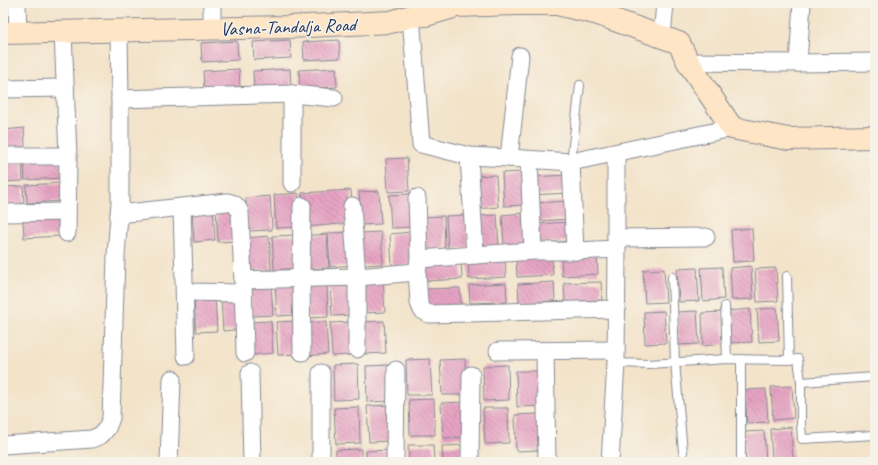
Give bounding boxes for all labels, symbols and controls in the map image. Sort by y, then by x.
street label: Vasna-Tandalja Road [220,13,360,41]

